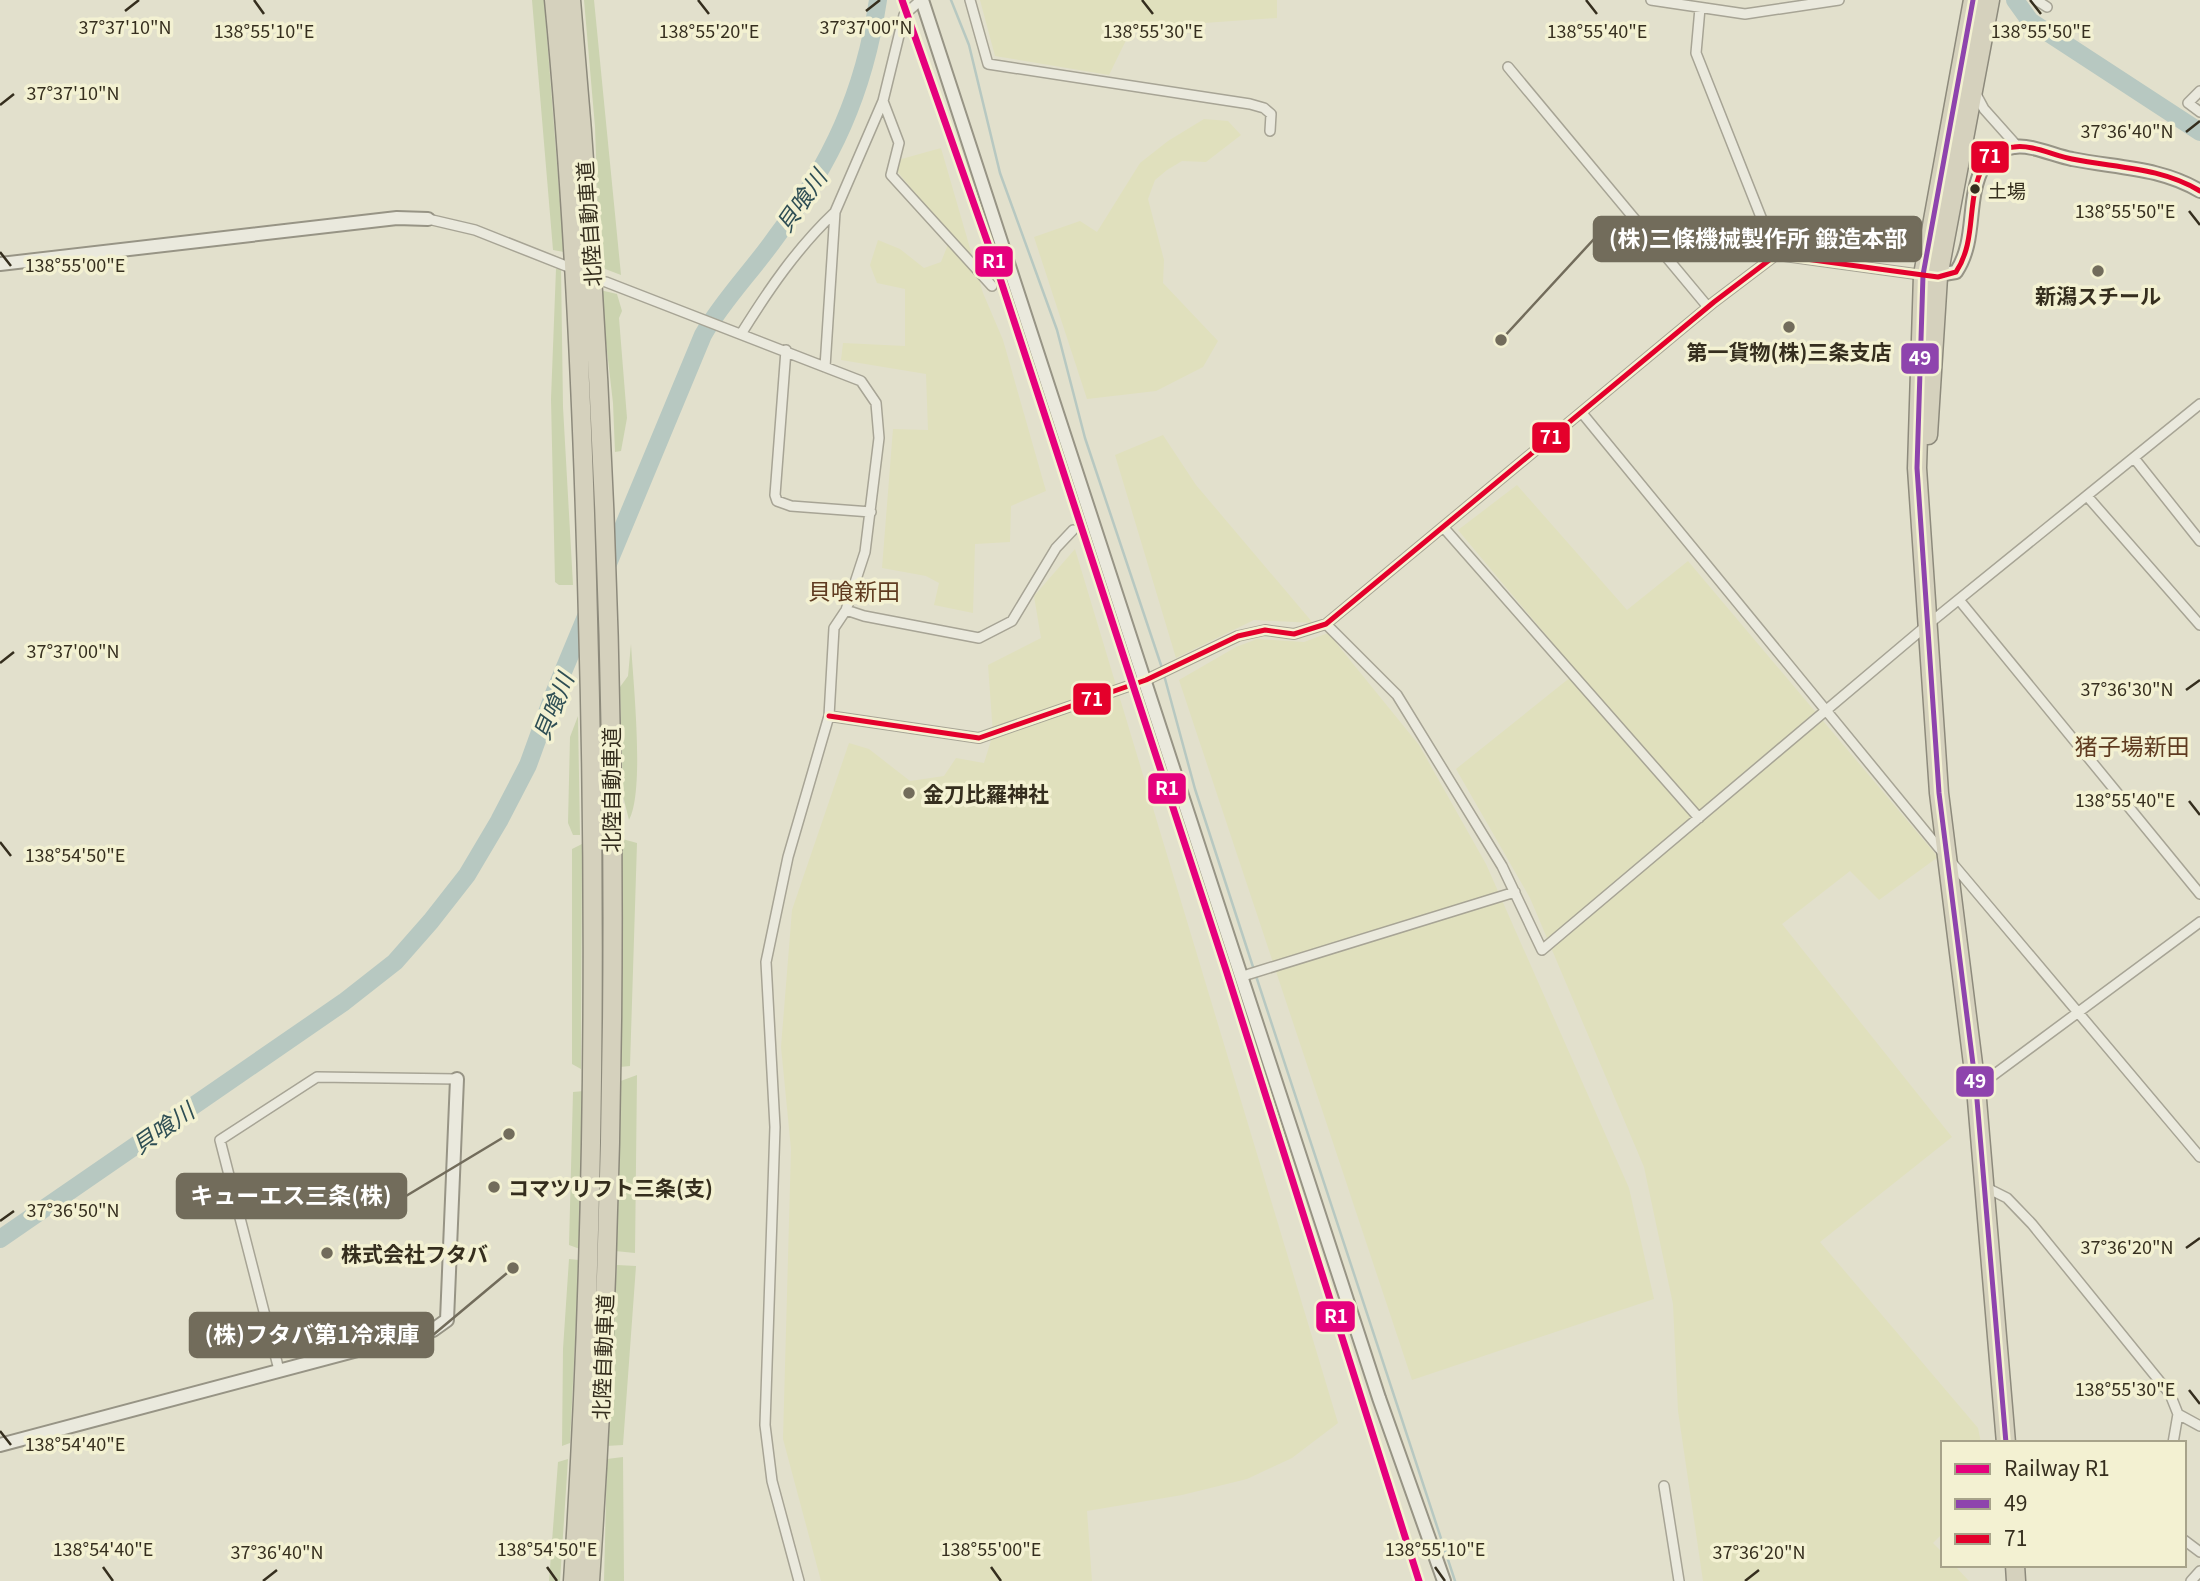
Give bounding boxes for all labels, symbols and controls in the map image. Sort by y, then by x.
text: 37°37'10"N [78,13,172,39]
text: 37°37'00"N [819,13,913,39]
text: 138°55'10"E [214,17,314,43]
text: 138°55'20"E [659,17,759,43]
text: 138°55'30"E [1103,17,1203,43]
text: 138°55'40"E [1547,17,1647,43]
text: 138°55'50"E [1991,17,2091,43]
text: 37°37'10"N [26,79,120,105]
text: 37°36'40"N [2080,117,2174,143]
line badge: 71 [1970,140,2010,174]
text: 71 [1979,141,2001,168]
street label: 北陸自動車道 [569,160,607,288]
water label: 貝喰川 [766,160,835,238]
place label: 土場 [1988,176,2026,203]
marker: 土場 [1968,182,1982,196]
text: 138°55'50"E [2075,197,2175,223]
callout: (株)三條機械製作所 鍛造本部 [1594,217,1921,261]
text: (株)三條機械製作所 鍛造本部 [1609,220,1907,254]
line badge: R1 [974,245,1014,278]
text: R1 [982,246,1006,273]
text: 138°55'00"E [25,251,125,277]
marker: 新潟スチール [2090,263,2106,279]
place label: 新潟スチール [2035,280,2161,310]
marker: 第一貨物(株)三条支店 [1781,319,1797,335]
place label: 第一貨物(株)三条支店 [1687,336,1891,366]
line badge: 49 [1900,342,1940,375]
text: 49 [1909,343,1931,370]
line badge: 71 [1531,421,1571,454]
text: 71 [1540,422,1562,449]
district label: 貝喰新田 [808,573,900,607]
text: 37°37'00"N [26,637,120,663]
water label: 貝喰川 [523,665,582,744]
text: 37°36'30"N [2080,675,2174,701]
line badge: 71 [1072,682,1112,716]
text: 71 [1081,684,1103,711]
street label: 北陸自動車道 [595,727,625,853]
district label: 猪子場新田 [2075,728,2190,762]
line badge: R1 [1147,772,1187,805]
text: R1 [1155,773,1179,800]
place label: 金刀比羅神社 [923,778,1049,808]
marker: 金刀比羅神社 [901,785,917,801]
text: 138°55'40"E [2075,786,2175,812]
text: 138°54'50"E [25,841,125,867]
line badge: 49 [1955,1065,1995,1098]
text: 49 [1964,1066,1986,1093]
water label: 貝喰川 [124,1092,202,1161]
place label: コマツリフト三条(支) [508,1172,713,1202]
callout: キューエス三条(株) [177,1174,406,1218]
text: キューエス三条(株) [190,1177,392,1211]
marker: コマツリフト三条(支) [486,1179,502,1195]
text: 37°36'50"N [26,1196,120,1222]
text: 37°36'20"N [2080,1233,2174,1259]
place label: 株式会社フタバ [341,1238,488,1268]
marker: 株式会社フタバ [319,1245,335,1261]
street label: 北陸自動車道 [585,1294,619,1420]
line badge: R1 [1315,1300,1356,1333]
text: R1 [1324,1301,1348,1328]
callout: (株)フタバ第1冷凍庫 [190,1313,433,1357]
text: (株)フタバ第1冷凍庫 [205,1316,419,1350]
text: 138°55'30"E [2075,1375,2175,1401]
text: 138°54'40"E [25,1430,125,1456]
legend [1941,1441,2186,1567]
text: Railway R1 [2004,1452,2110,1482]
text: 49 [2004,1487,2027,1517]
text: 71 [2004,1522,2027,1552]
text: 138°54'40"E [53,1535,153,1561]
text: 138°54'50"E [497,1535,597,1561]
text: 138°55'00"E [941,1535,1041,1561]
text: 138°55'10"E [1385,1535,1485,1561]
text: 37°36'40"N [230,1538,324,1564]
text: 37°36'20"N [1712,1538,1806,1564]

